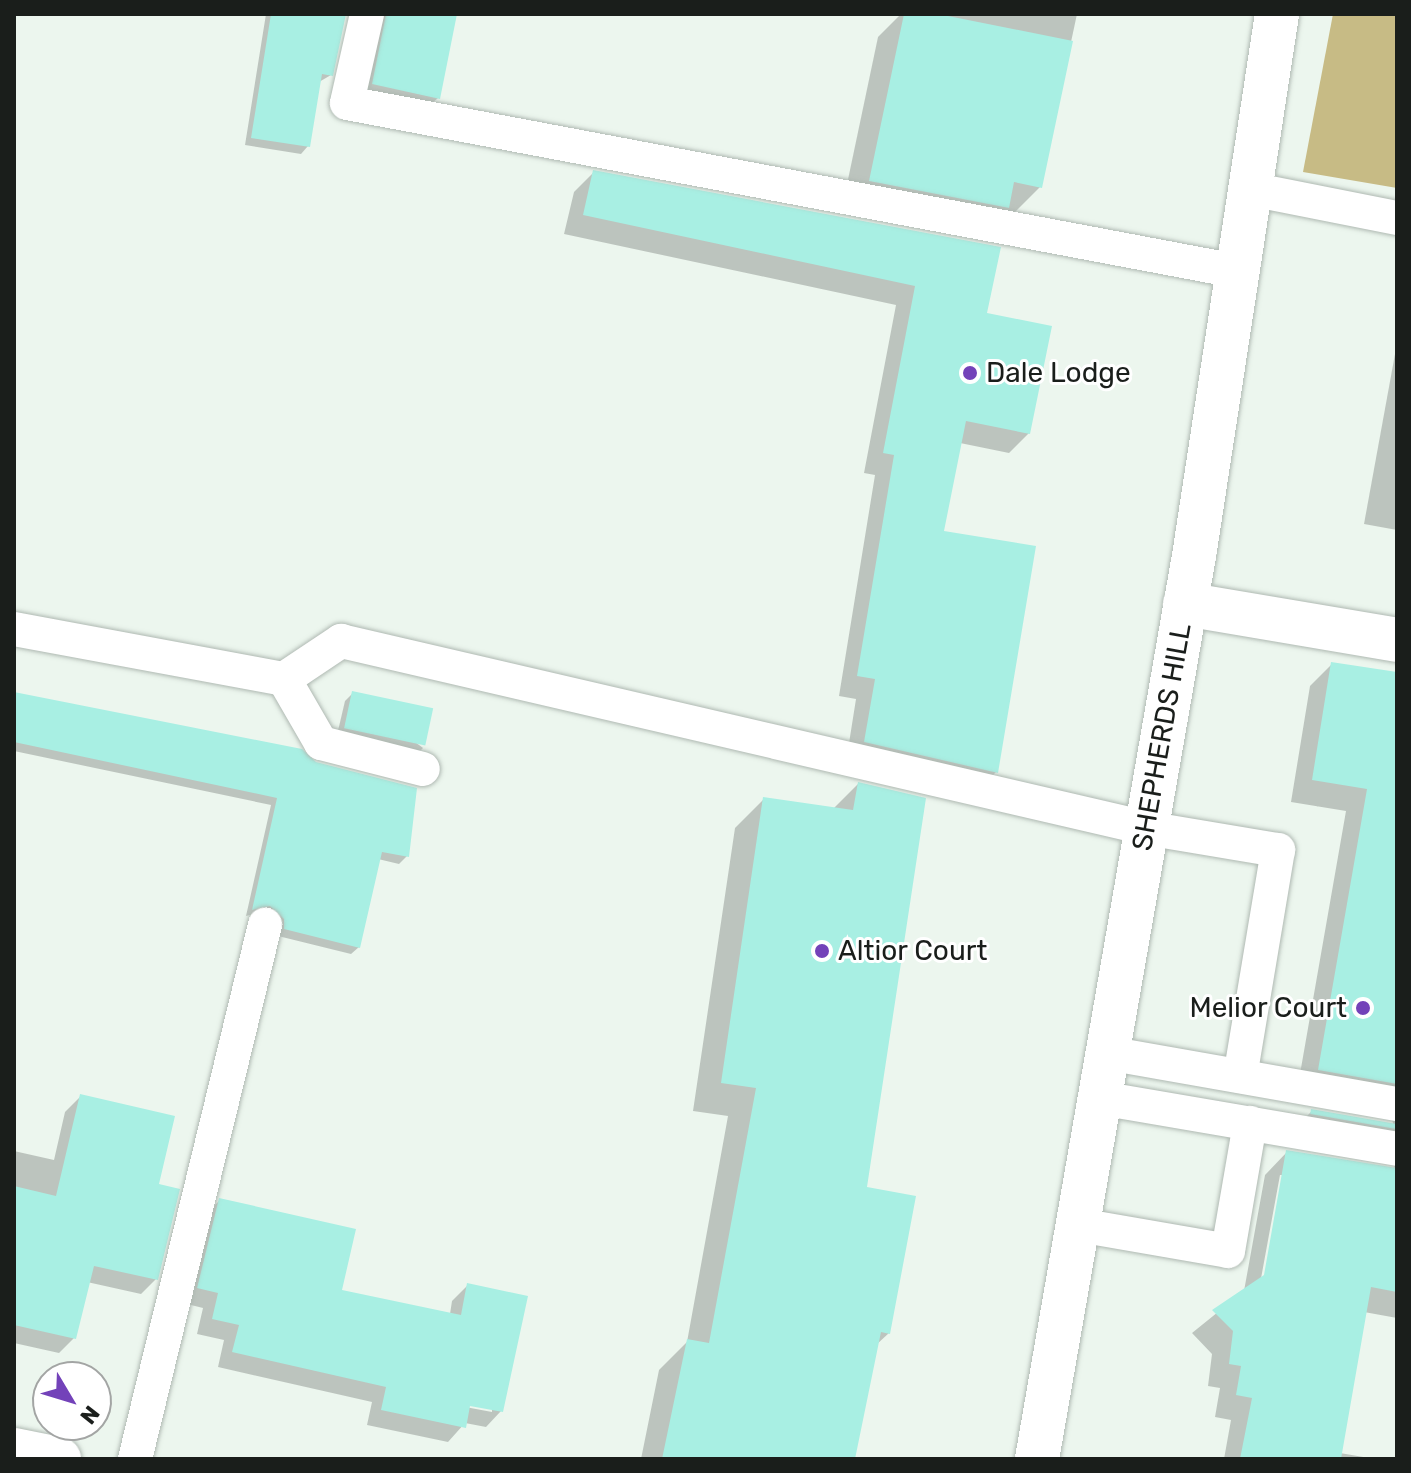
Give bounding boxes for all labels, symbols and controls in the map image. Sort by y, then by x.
place label: Dale Lodge [986,356,1131,390]
marker: Dale Lodge [961,364,979,382]
street label: SHEPHERDS HILL [1125,621,1199,853]
place label: Altior Court [838,934,988,968]
marker: Altior Court [813,942,831,960]
place label: Melior Court [1189,991,1347,1025]
marker: Melior Court [1354,999,1372,1017]
north arrow [32,1361,112,1441]
text: N [74,1400,105,1429]

